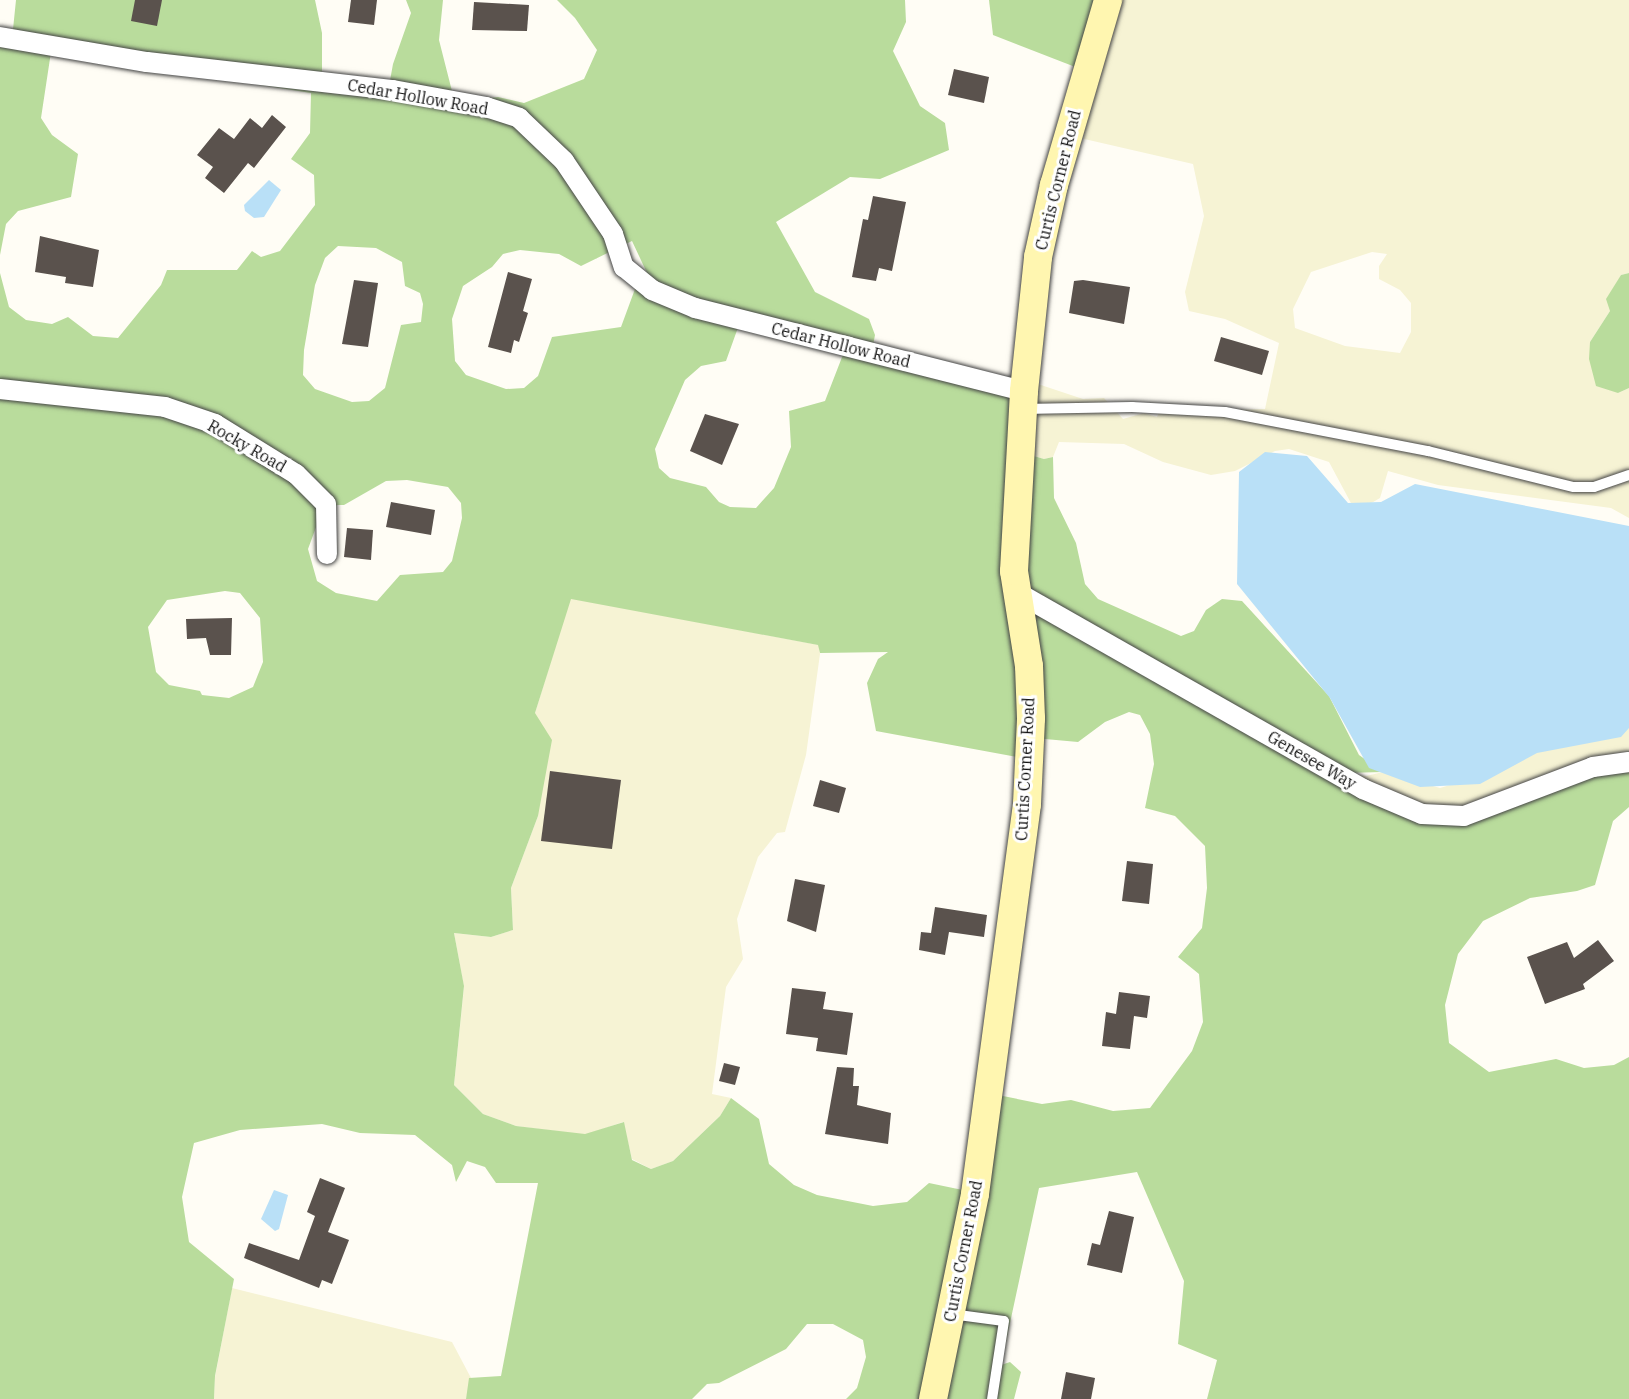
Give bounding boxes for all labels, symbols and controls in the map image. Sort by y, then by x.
street label: Cedar Hollow Road [346,75,490,119]
street label: Curtis Corner Road [1031,108,1085,252]
street label: Cedar Hollow Road [769,318,913,372]
street label: Rocky Road [204,416,290,476]
street label: Curtis Corner Road [1012,697,1038,841]
street label: Genesee Way [1264,727,1360,793]
street label: Curtis Corner Road [940,1179,986,1323]

